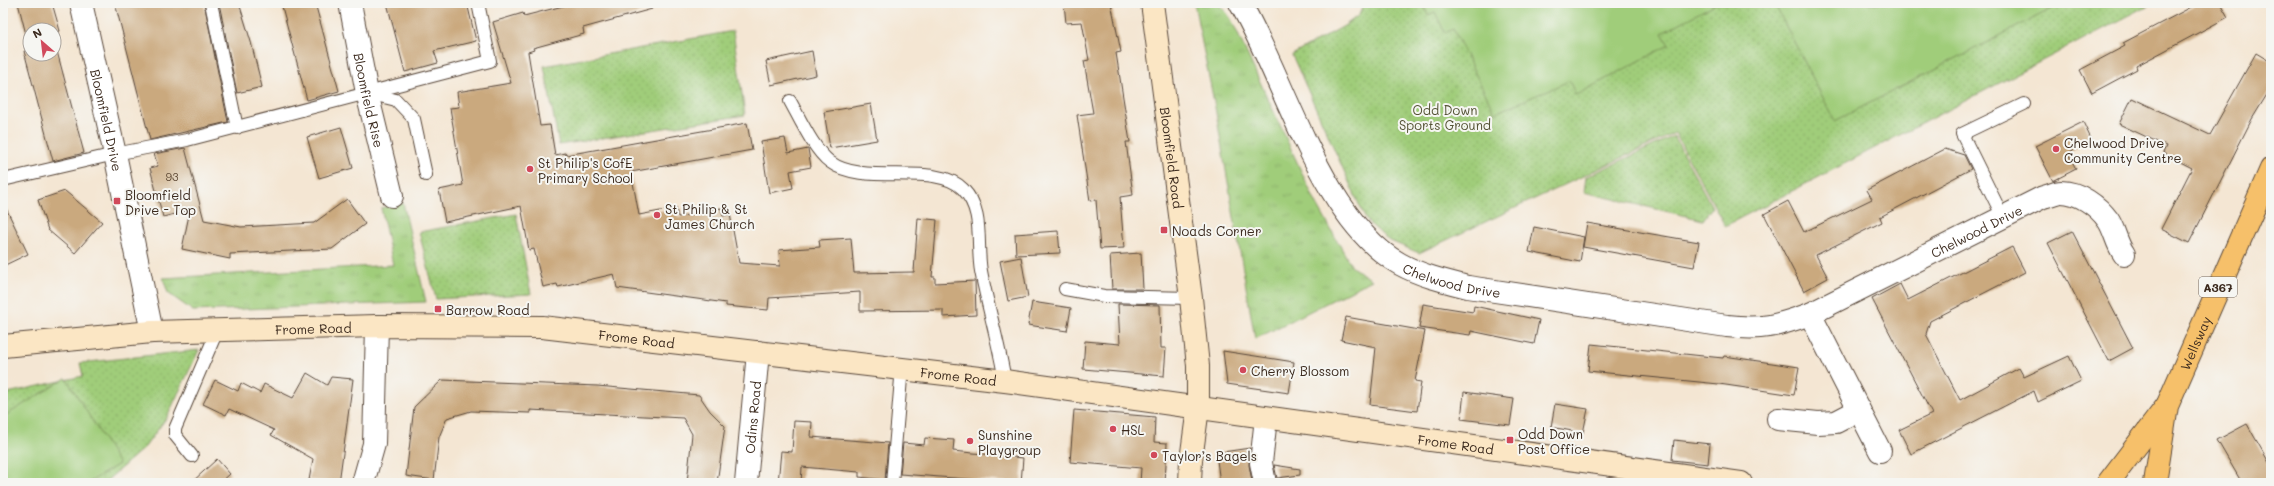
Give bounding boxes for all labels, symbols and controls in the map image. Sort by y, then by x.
north arrow [22,22,62,62]
text: N [30,24,44,41]
street label: Bloomfield Rise [351,51,388,149]
street label: Bloomfield Drive [88,67,127,173]
park label: Odd Down Sports Ground [1399,101,1491,133]
street label: Bloomfield Road [1157,106,1188,210]
place label: Chelwood Drive Community Centre [2064,134,2182,166]
marker: Chelwood Drive Community Centre [2051,144,2061,154]
place label: St Philip's CofE Primary School [538,154,633,186]
marker: St Philip's CofE Primary School [525,164,535,174]
house number: 93 [166,169,179,184]
place label: Bloomfield Drive - Top [125,186,196,218]
marker: Bloomfield Drive - Top [112,196,122,206]
place label: St Philip & St James Church [665,200,754,232]
street label: Chelwood Drive [1928,200,2025,261]
marker: St Philip & St James Church [652,210,662,220]
place label: Noads Corner [1172,222,1261,239]
marker: Noads Corner [1159,225,1169,235]
street label: Chelwood Drive [1400,259,1502,300]
road number: A367 [2199,277,2237,297]
place label: Barrow Road [446,301,530,318]
marker: Barrow Road [433,304,443,314]
street label: Wellsway [2175,313,2214,372]
street label: Frome Road [275,318,352,337]
street label: Frome Road [598,325,676,351]
place label: Cherry Blossom [1251,362,1349,379]
street label: Frome Road [919,363,997,388]
marker: Cherry Blossom [1238,365,1248,375]
street label: Odins Road [740,380,764,454]
place label: HSL [1121,421,1145,438]
marker: HSL [1108,424,1118,434]
place label: Odd Down Post Office [1518,425,1590,457]
place label: Sunshine Playgroup [978,426,1041,458]
street label: Frome Road [1417,430,1495,457]
marker: Odd Down Post Office [1505,435,1515,445]
marker: Sunshine Playgroup [965,436,975,446]
place label: Taylor’s Bagels [1162,447,1257,464]
marker: Taylor’s Bagels [1149,450,1159,460]

